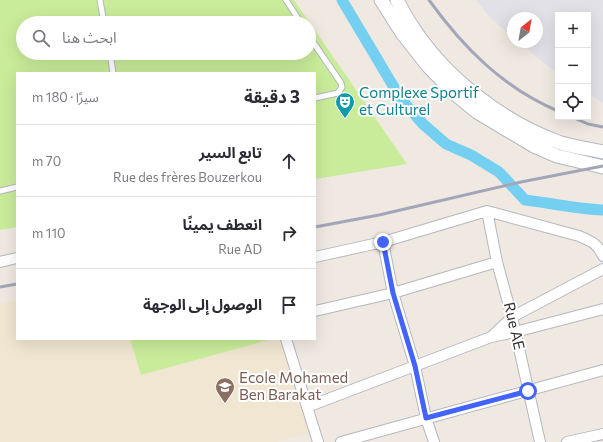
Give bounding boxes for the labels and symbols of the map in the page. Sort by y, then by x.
north arrow [507,12,543,48]
place label: Complexe Sportif et Culturel [359,83,479,118]
theatre icon: Complexe Sportif et Culturel [334,91,356,119]
route end [374,233,392,251]
street label: Rue AE [501,300,529,351]
place label: Ecole Mohamed Ben Barakat [239,368,348,403]
school or university icon: Ecole Mohamed Ben Barakat [214,376,236,404]
route start [519,382,537,400]

